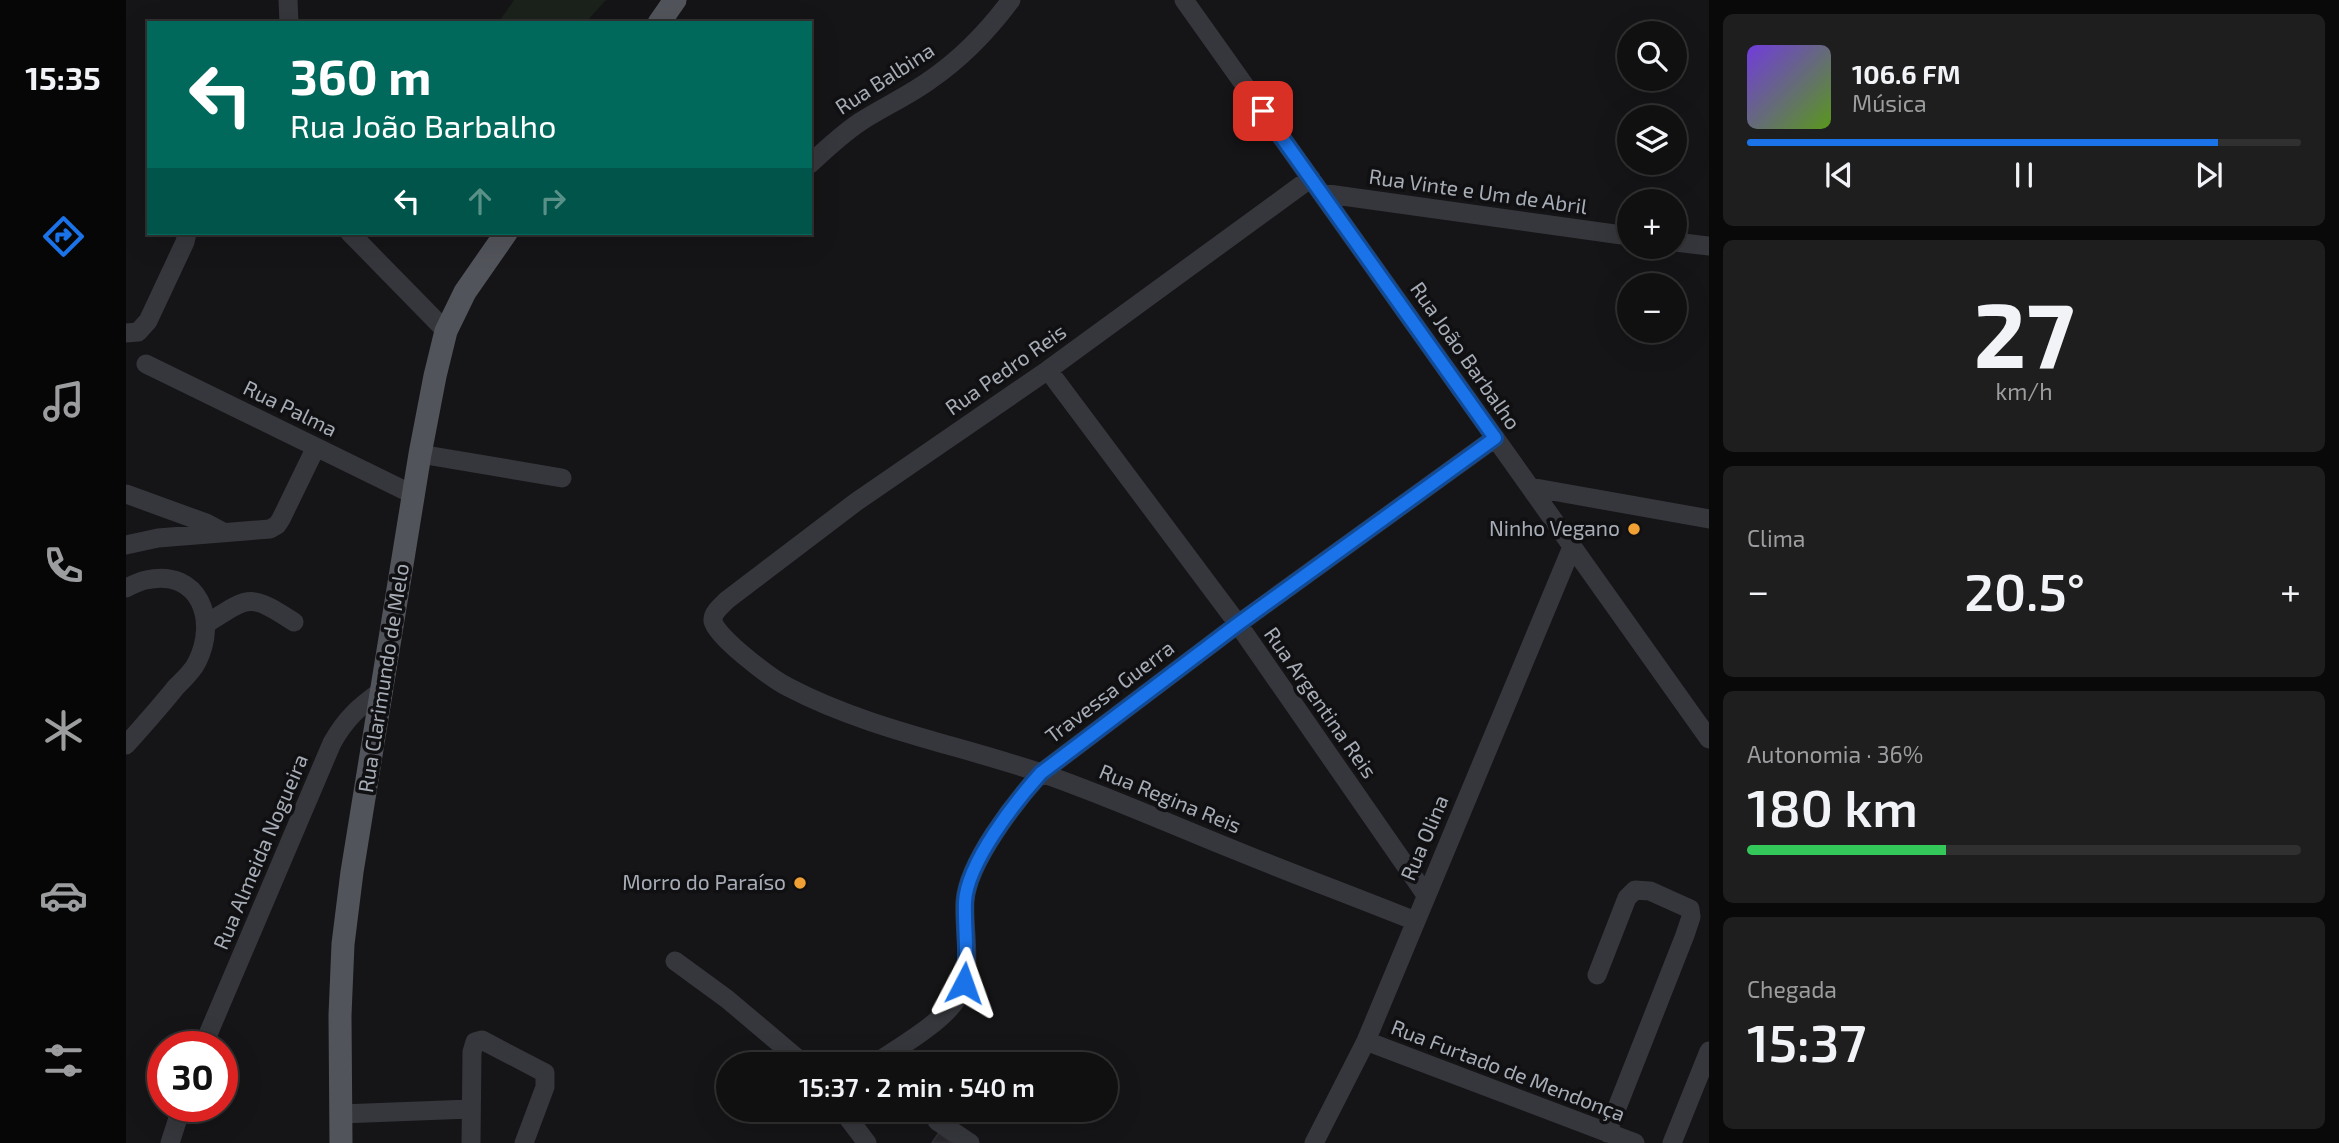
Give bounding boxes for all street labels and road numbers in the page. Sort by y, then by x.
street label: Rua Balbina [830,37,938,119]
street label: Rua Vinte e Um de Abril [1367,163,1590,218]
street label: Rua João Barbalho [1406,276,1527,434]
street label: Rua Pedro Reis [940,318,1070,420]
street label: Rua Palma [240,374,342,441]
street label: Rua Clarimundo de Melo [352,561,413,794]
street label: Rua Argentina Reis [1260,622,1383,783]
street label: Travessa Guerra [1040,634,1178,747]
street label: Rua Almeida Nogueira [207,750,312,953]
street label: Rua Regina Reis [1096,758,1245,837]
street label: Rua Olina [1394,791,1453,884]
street label: Rua Furtado de Mendonça [1387,1013,1629,1128]

